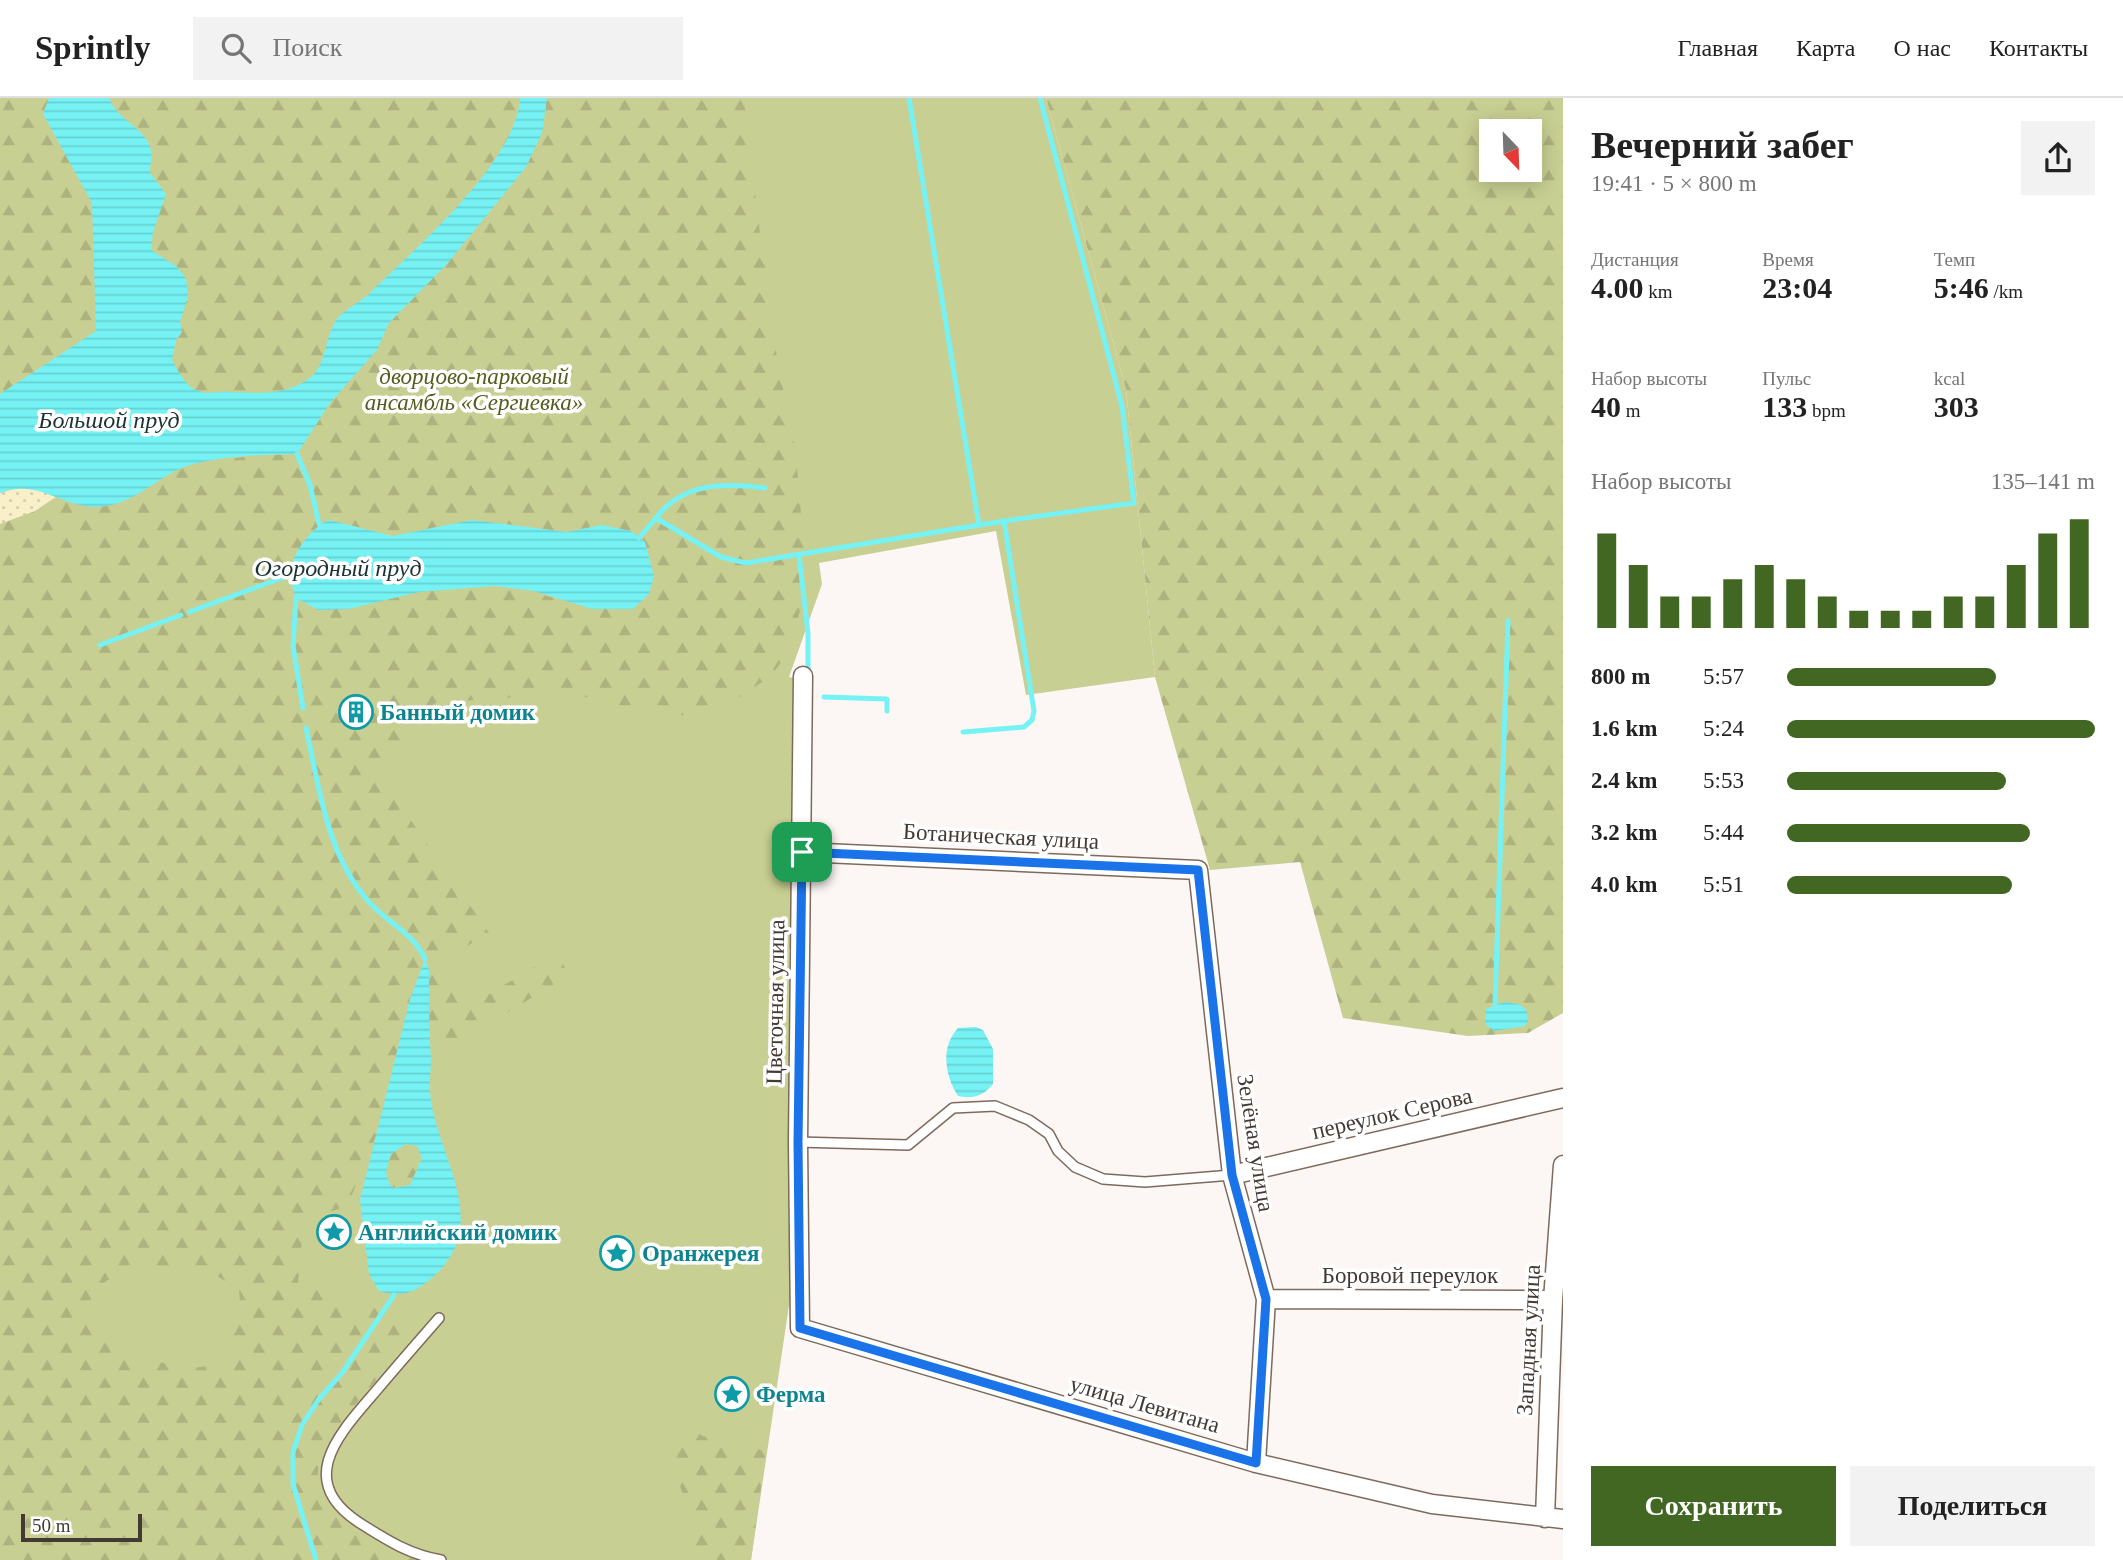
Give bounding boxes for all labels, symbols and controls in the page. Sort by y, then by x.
search box [193,17,683,80]
icon: search [217,29,255,67]
text: Sprintly [35,30,151,66]
text: Поиск [273,33,342,62]
text: Главная [1677,35,1758,61]
text: Карта [1796,35,1855,61]
text: О нас [1893,35,1951,61]
text: Контакты [1989,35,2088,61]
north arrow [1479,119,1542,182]
map controls [1479,119,1542,182]
button: share [2021,121,2095,195]
text: Вечерний забег [1591,124,1854,166]
text: 19:41 · 5 × 800 m [1591,171,1757,196]
text: Дистанция [1591,249,1679,270]
text: Время [1762,249,1814,270]
text: Темп [1934,249,1975,270]
text: 4.00 [1591,271,1644,304]
text: 23:04 [1762,271,1832,304]
text: 5:46 [1934,271,1989,304]
text: km [1644,281,1673,302]
text: /km [1989,281,2023,302]
park label: дворцово-парковый ансамбль «Сергиевка» [365,364,583,415]
text: Набор высоты [1591,368,1707,389]
text: Пульс [1762,368,1811,389]
text: kcal [1934,368,1965,389]
text: 40 [1591,390,1621,423]
text: 133 [1762,390,1807,423]
text: 303 [1934,390,1979,423]
text: m [1621,400,1641,421]
text: bpm [1807,400,1846,421]
water label: Большой пруд [37,407,180,433]
text: Набор высоты [1591,469,1732,494]
text: 135–141 m [1991,469,2095,494]
water label: Огородный пруд [254,555,422,581]
text: 800 m [1591,664,1650,689]
text: 5:57 [1703,664,1744,689]
building icon: Банный домик [337,693,375,731]
place label: Банный домик [380,700,536,725]
text: 1.6 km [1591,716,1657,741]
text: 5:24 [1703,716,1744,741]
text: 2.4 km [1591,768,1657,793]
text: 5:53 [1703,768,1744,793]
street label: Ботаническая улица [902,819,1100,854]
text: 3.2 km [1591,820,1657,845]
text: 5:44 [1703,820,1744,845]
pin [772,822,832,882]
icon: arrive [783,833,821,871]
text: 4.0 km [1591,872,1657,897]
text: 5:51 [1703,872,1744,897]
street label: Цветочная улица [762,919,789,1085]
street label: Зелёная улица [1232,1072,1279,1214]
street label: переулок Серова [1310,1083,1475,1144]
place icon: Английский домик [315,1213,353,1251]
place label: Английский домик [358,1220,558,1245]
place icon: Оранжерея [598,1234,636,1272]
place label: Оранжерея [642,1241,759,1266]
street label: Боровой переулок [1322,1263,1499,1288]
street label: Западная улица [1512,1264,1545,1416]
street label: улица Левитана [1067,1371,1223,1438]
place icon: Ферма [713,1375,751,1413]
place label: Ферма [756,1382,826,1407]
button: Сохранить [1591,1466,1836,1546]
button: Поделиться [1850,1466,2095,1546]
scale bar [21,1511,142,1543]
text: 50 m [32,1515,71,1536]

